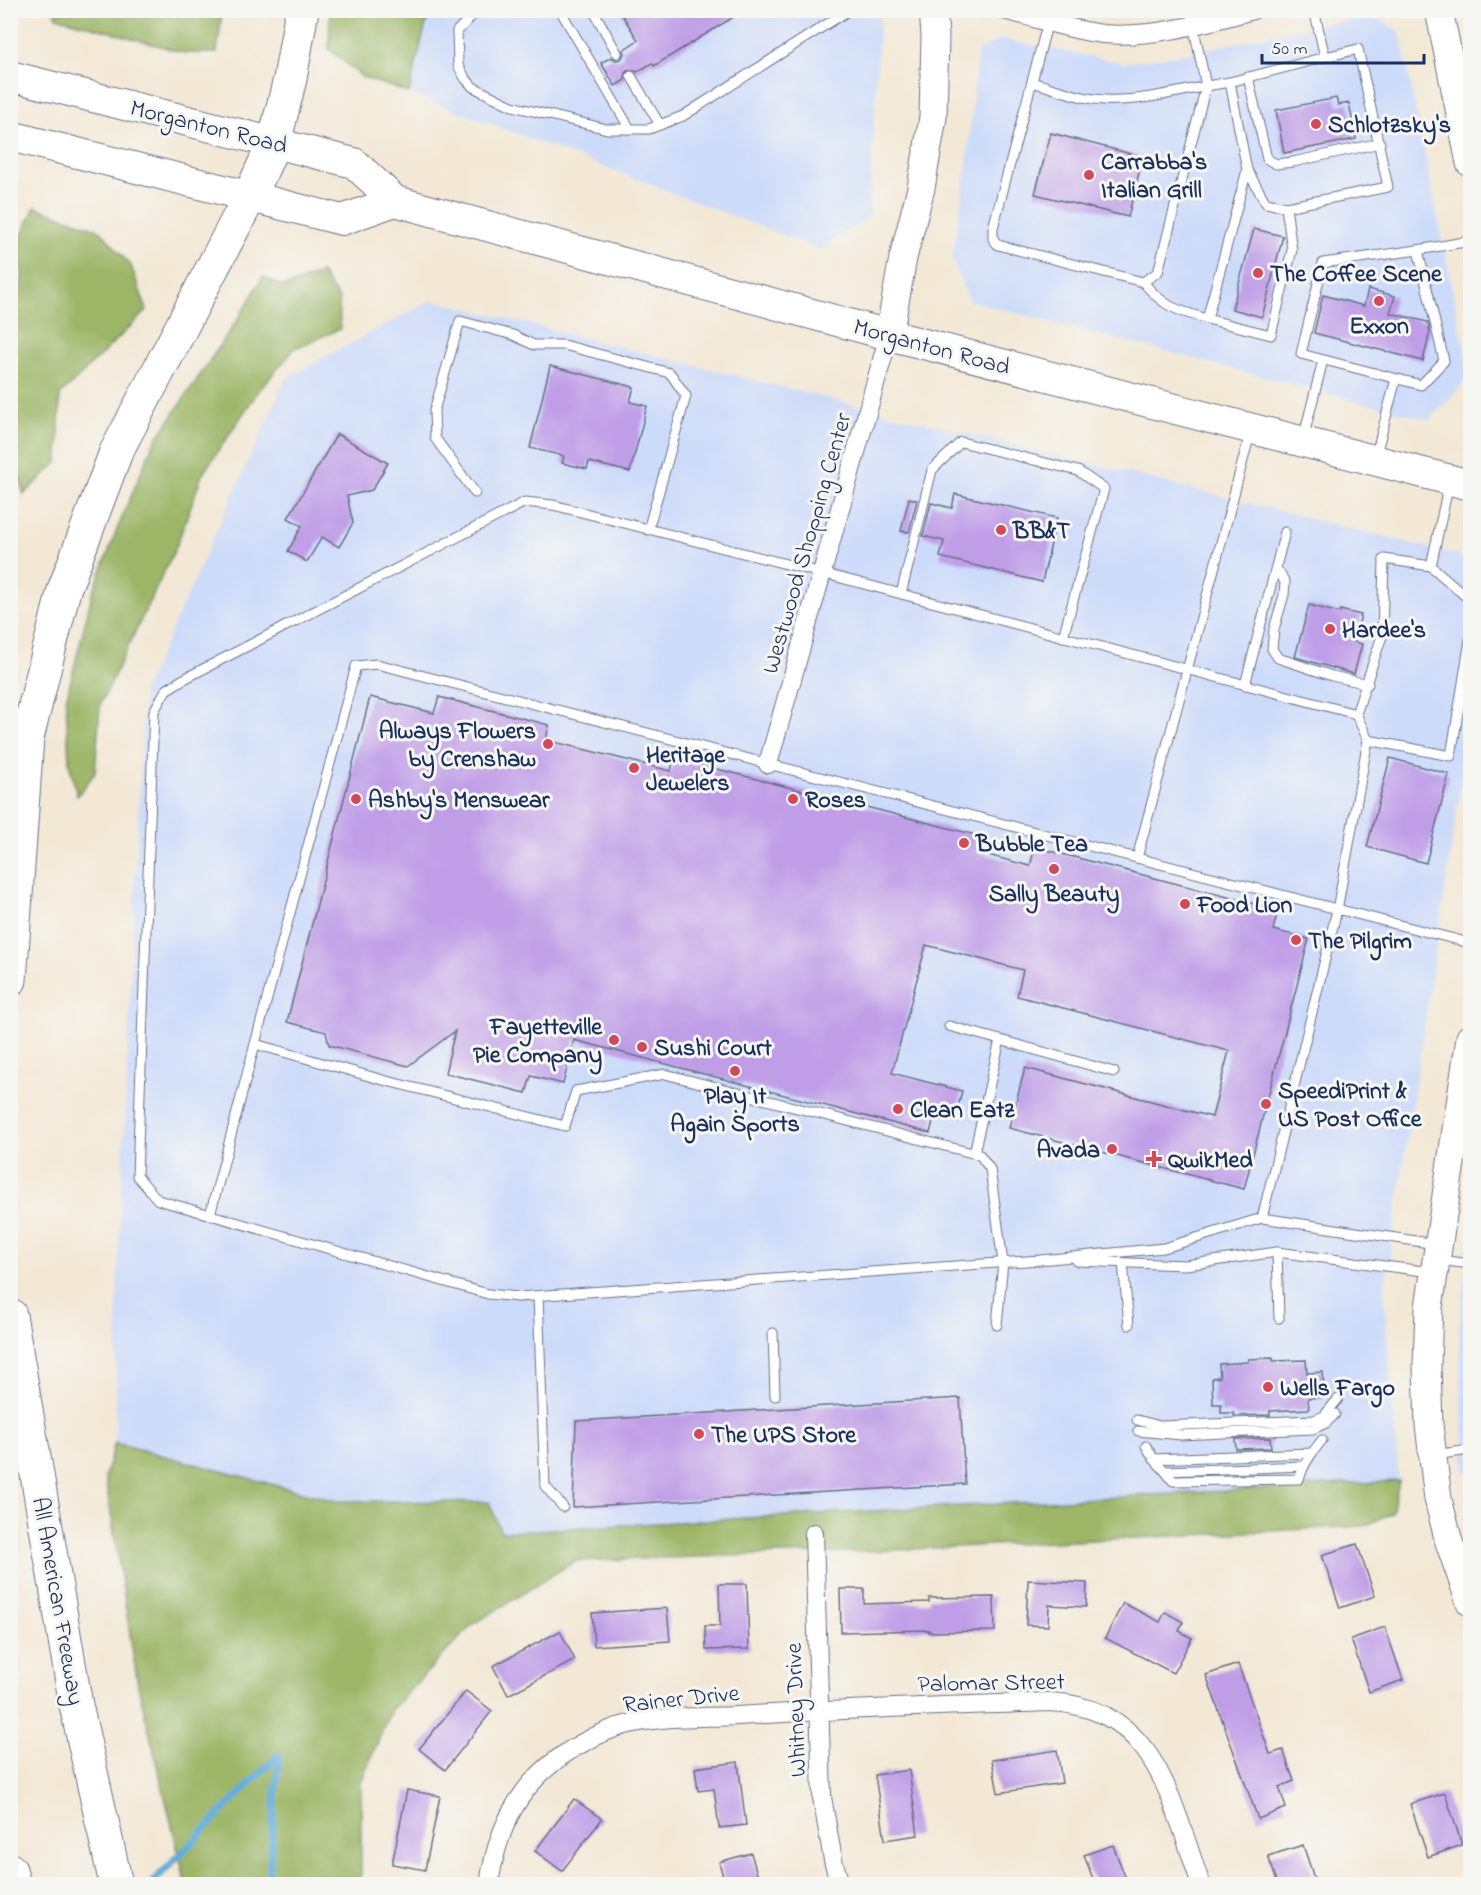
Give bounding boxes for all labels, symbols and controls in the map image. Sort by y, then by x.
scale bar [1262,27,1424,65]
text: 50 m [1271,37,1308,63]
street label: Morganton Road [126,92,291,165]
place label: Schlotzsky's [1328,109,1451,145]
marker: Schlotzsky's [1309,117,1323,131]
place label: Carrabba's Italian Grill [1101,146,1207,209]
marker: Carrabba's Italian Grill [1082,168,1096,182]
place label: The Coffee Scene [1270,258,1443,293]
marker: The Coffee Scene [1251,266,1265,280]
marker: Exxon [1372,294,1386,308]
place label: Exxon [1349,310,1409,345]
street label: Morganton Road [849,311,1014,386]
street label: Westwood Shopping Center [754,409,863,678]
place label: BB&T [1012,515,1070,550]
marker: BB&T [994,523,1008,537]
place label: Hardee's [1342,614,1426,649]
marker: Hardee's [1323,622,1337,636]
place label: Always Flowers by Crenshaw [379,715,536,779]
marker: Always Flowers by Crenshaw [541,737,555,751]
place label: Heritage Jewelers [646,739,729,802]
marker: Heritage Jewelers [627,761,641,775]
place label: Ashby's Menswear [368,784,550,820]
place label: Roses [805,784,866,819]
marker: Ashby's Menswear [349,792,363,806]
marker: Roses [786,792,800,806]
place label: Bubble Tea [975,828,1088,863]
marker: Bubble Tea [957,836,971,850]
marker: Sally Beauty [1047,862,1061,876]
place label: Sally Beauty [989,878,1119,914]
place label: Food Lion [1196,889,1293,924]
marker: Food Lion [1178,897,1192,911]
place label: The Pilgrim [1308,925,1412,961]
marker: The Pilgrim [1289,933,1303,947]
place label: Fayetteville Pie Company [473,1011,603,1075]
place label: Sushi Court [654,1032,773,1067]
marker: Fayetteville Pie Company [607,1033,621,1047]
marker: Sushi Court [635,1040,649,1054]
marker: Play It Again Sports [728,1064,742,1078]
place label: SpeediPrint & US Post Office [1278,1075,1423,1138]
place label: Play It Again Sports [670,1080,800,1144]
place label: Clean Eatz [910,1094,1015,1129]
marker: SpeediPrint & US Post Office [1259,1097,1273,1111]
marker: Clean Eatz [891,1102,905,1116]
place label: Avada [1037,1134,1100,1169]
marker: Avada [1105,1142,1119,1156]
place label: QwikMed [1168,1144,1253,1179]
marker: QwikMed [1145,1150,1163,1168]
place label: Wells Fargo [1280,1372,1395,1408]
marker: Wells Fargo [1261,1380,1275,1394]
place label: The UPS Store [711,1419,857,1454]
marker: The UPS Store [692,1427,706,1441]
street label: All American Freeway [20,1495,92,1708]
street label: Whitney Drive [778,1642,818,1778]
street label: Palomar Street [917,1666,1065,1703]
street label: Rainer Drive [621,1677,741,1724]

